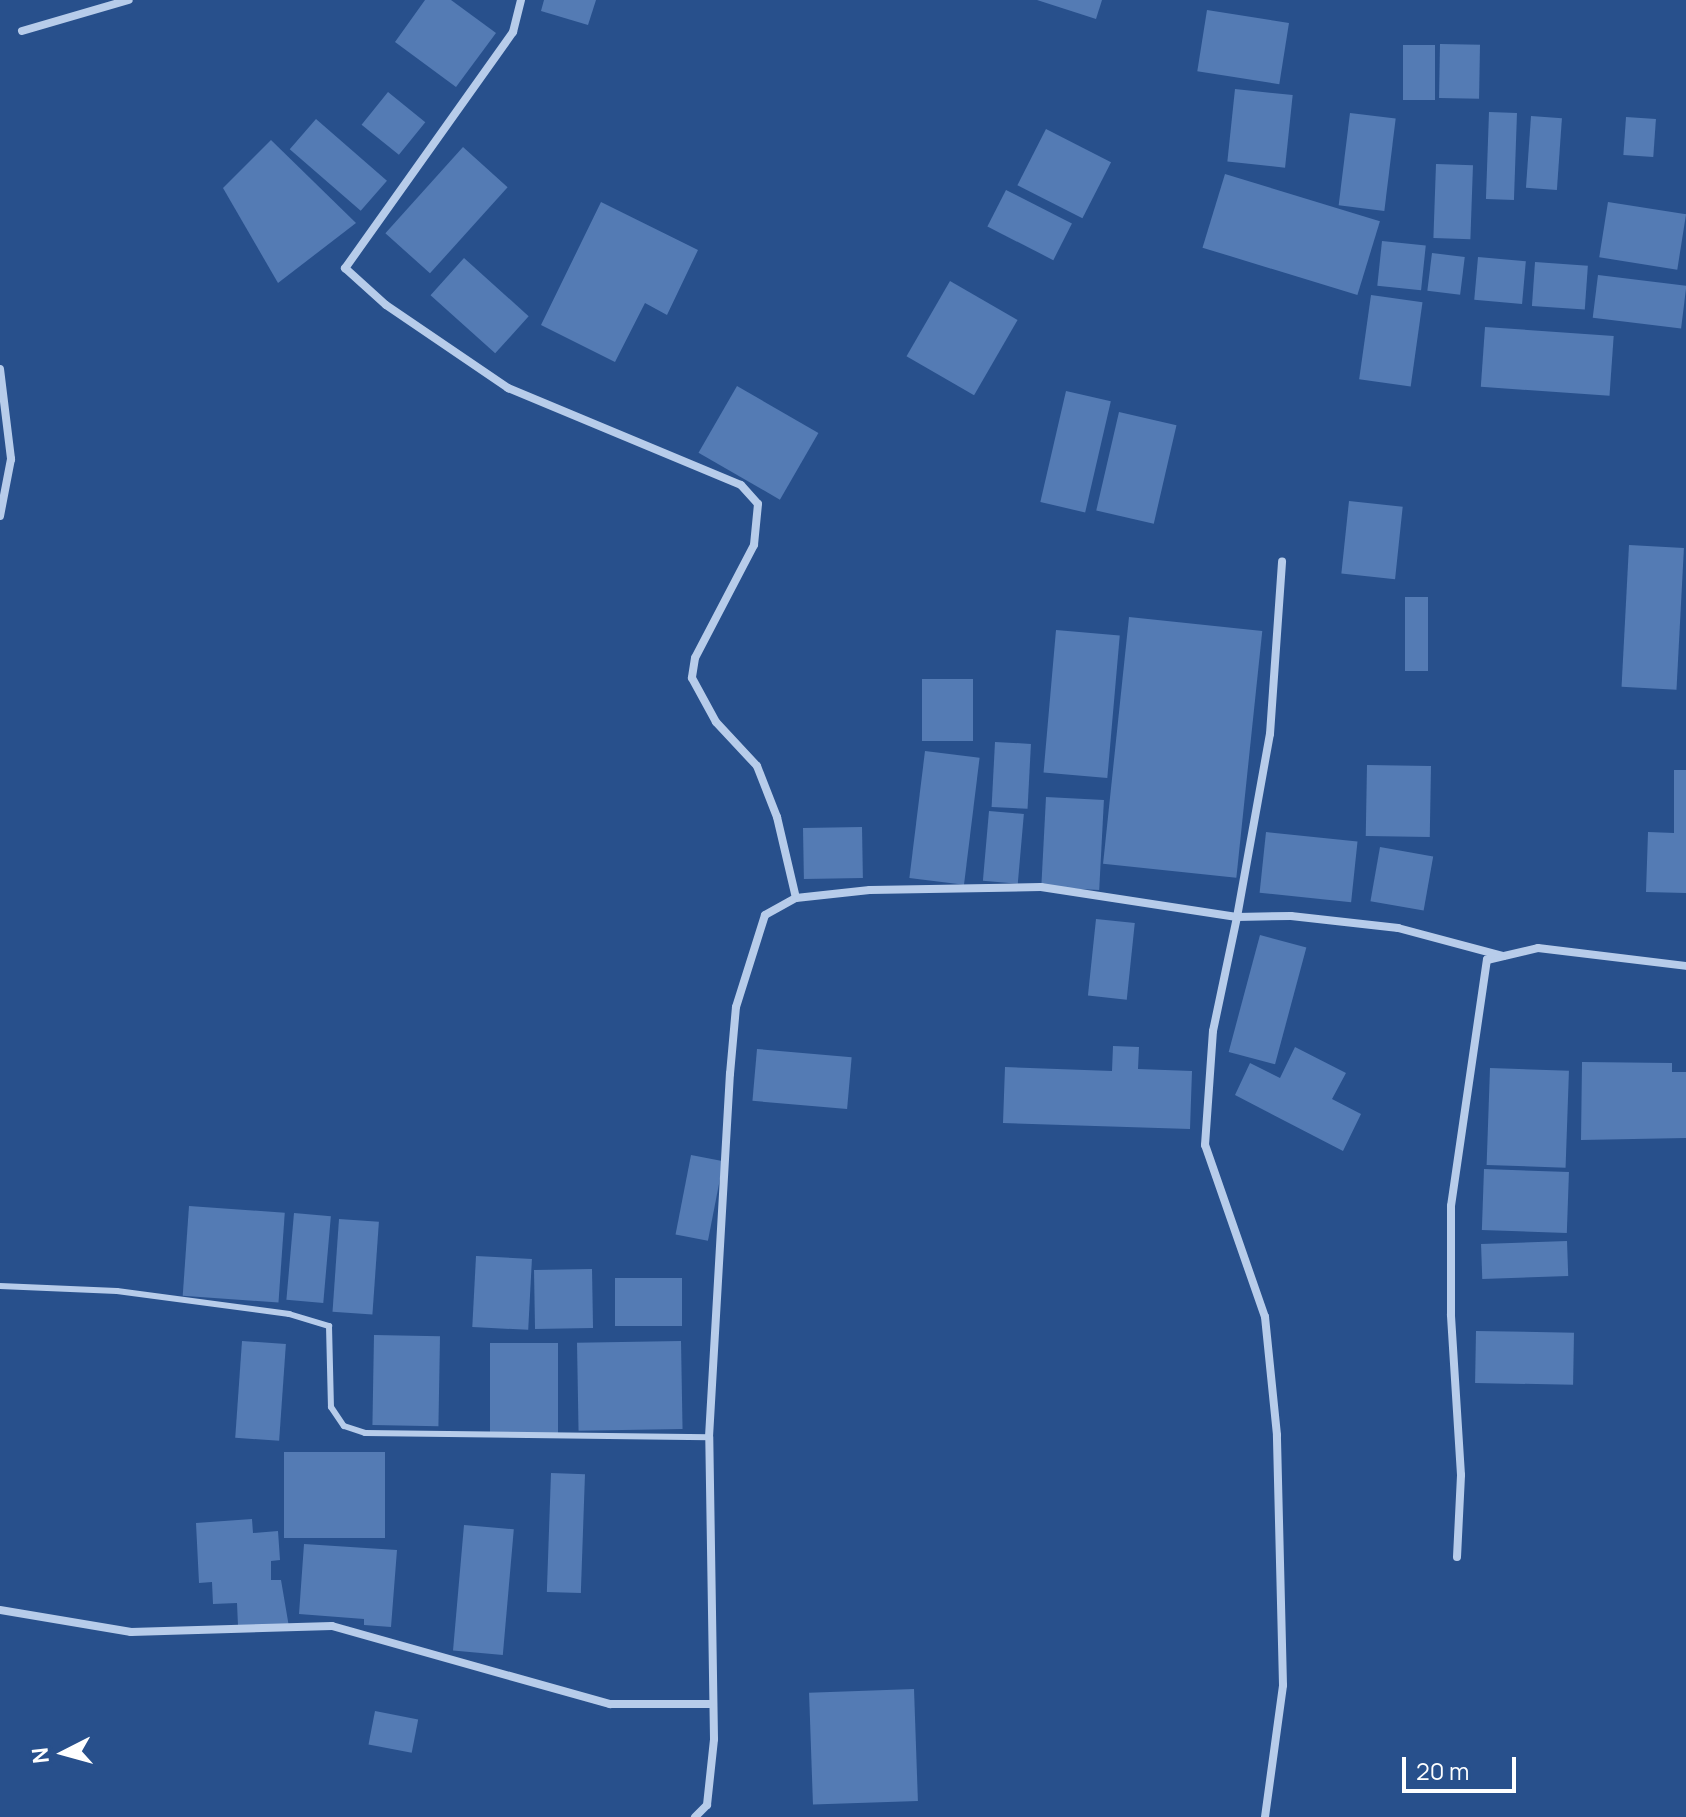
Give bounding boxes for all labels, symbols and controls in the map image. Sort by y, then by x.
north arrow [24,1713,104,1793]
scale bar [1406,1741,1520,1791]
text: N [24,1746,56,1765]
text: 20 m [1416,1754,1469,1787]

